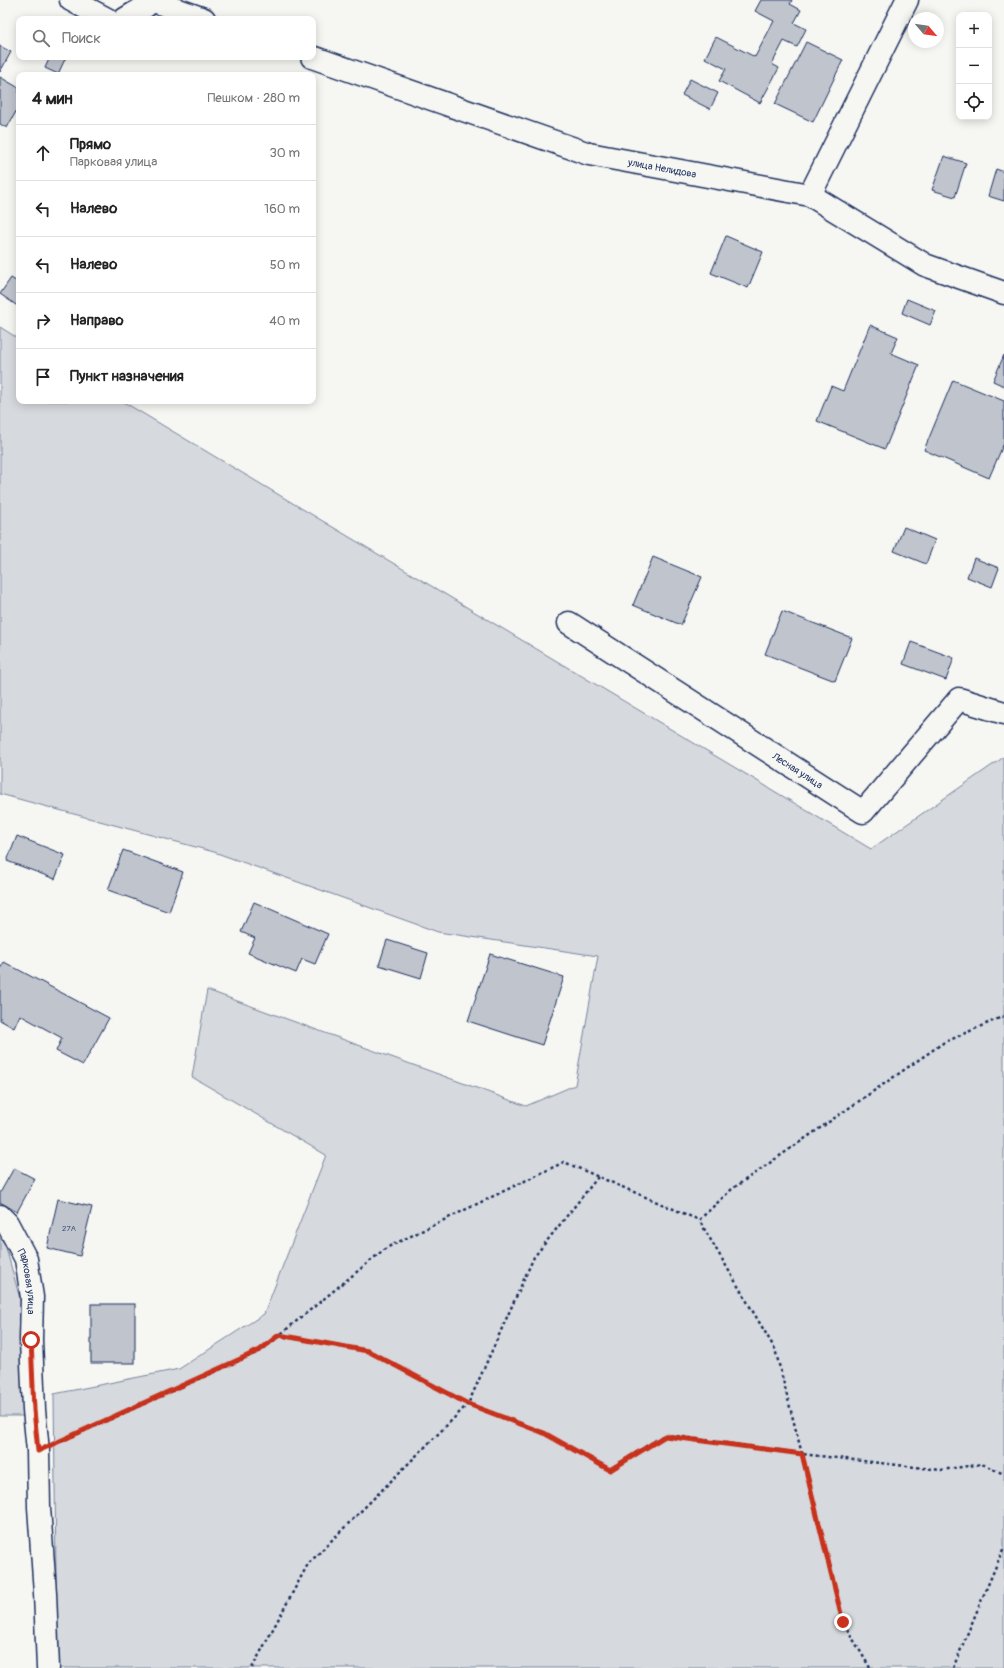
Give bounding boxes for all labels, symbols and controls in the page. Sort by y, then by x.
north arrow [908,12,944,48]
map controls [956,12,992,120]
button: + [956,12,992,48]
search box [16,16,316,60]
icon: search [30,27,52,49]
text: Поиск [62,29,101,48]
button: − [956,48,992,84]
button: locate [956,84,992,120]
text: 4 мин [32,88,73,109]
text: Пешком · 280 m [207,90,300,106]
text: Прямо [70,135,111,154]
icon: ahead [32,142,54,164]
text: 30 m [270,145,300,161]
text: Парковая улица [70,154,157,170]
street label: улица Нелидова [626,156,697,181]
icon: left [32,198,54,220]
text: Налево [70,199,117,218]
text: 160 m [264,201,300,217]
icon: left [32,254,54,276]
text: Налево [70,255,117,274]
text: 50 m [270,257,300,273]
icon: right [32,310,54,332]
text: Направо [70,311,124,330]
text: 40 m [269,313,300,329]
icon: arrive [32,366,54,388]
text: Пункт назначения [70,367,184,386]
street label: Лесная улица [769,750,825,792]
house number: 27А [62,1224,76,1233]
street label: Парковая улица [15,1247,37,1315]
route start [22,1331,40,1349]
route end [834,1613,852,1631]

